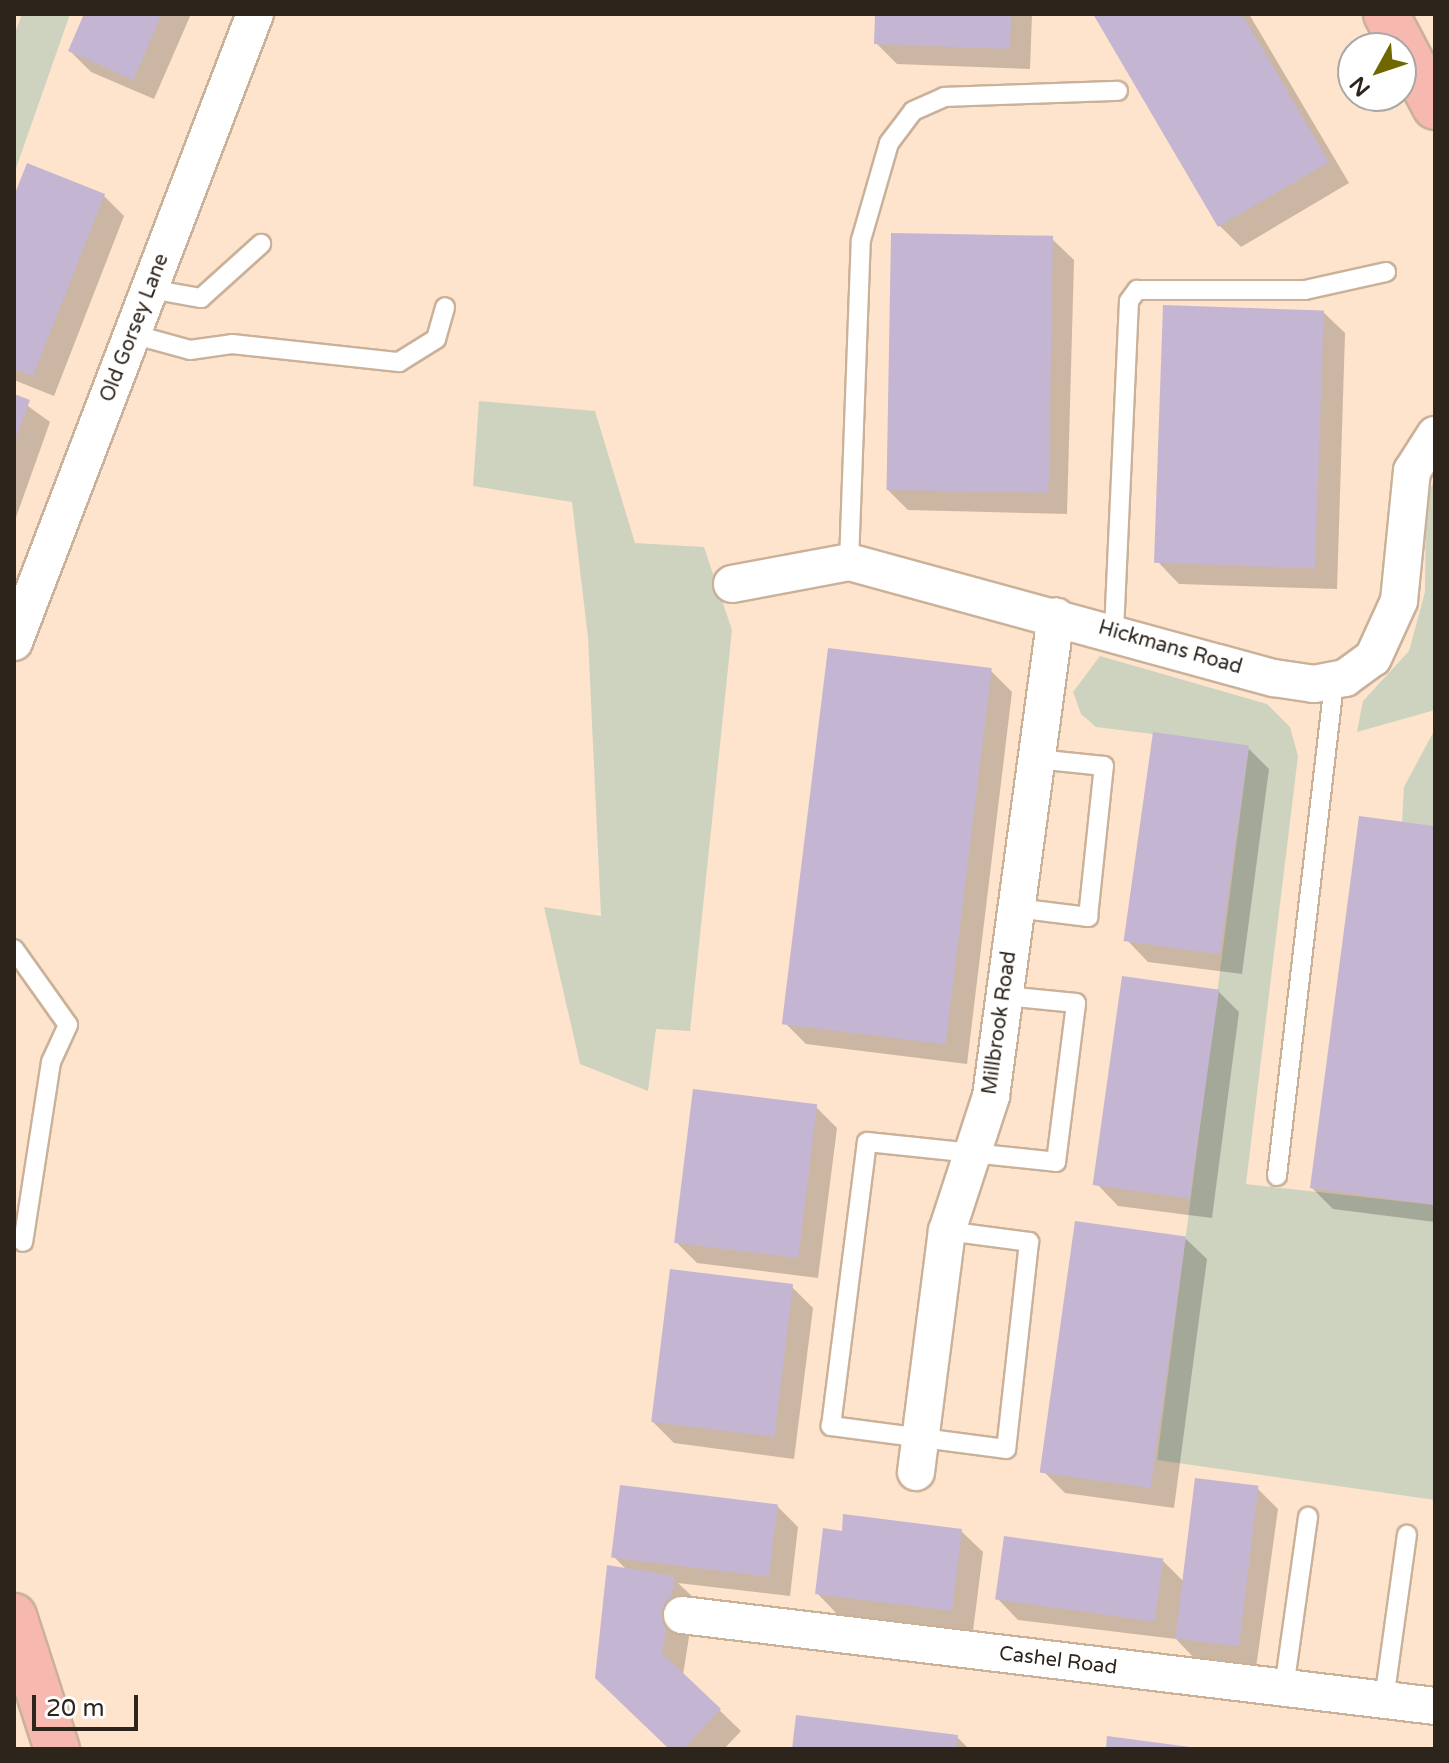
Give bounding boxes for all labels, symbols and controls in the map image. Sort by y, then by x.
north arrow [1337,32,1417,112]
text: N [1345,71,1376,101]
street label: Old Gorsey Lane [96,250,174,406]
street label: Hickmans Road [1095,616,1245,680]
street label: Millbrook Road [978,950,1022,1096]
street label: Cashel Road [998,1642,1118,1680]
scale bar [36,1679,142,1729]
text: 20 m [46,1694,104,1723]

